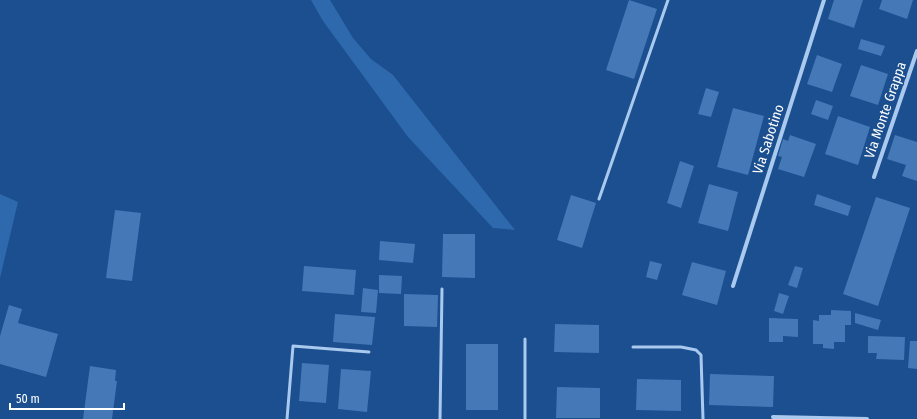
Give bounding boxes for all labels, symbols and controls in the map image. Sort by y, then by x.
street label: Via Monte Grappa [861,60,910,161]
street label: Via Sabotino [749,102,788,176]
scale bar [10,385,124,411]
text: 50 m [16,392,40,406]

